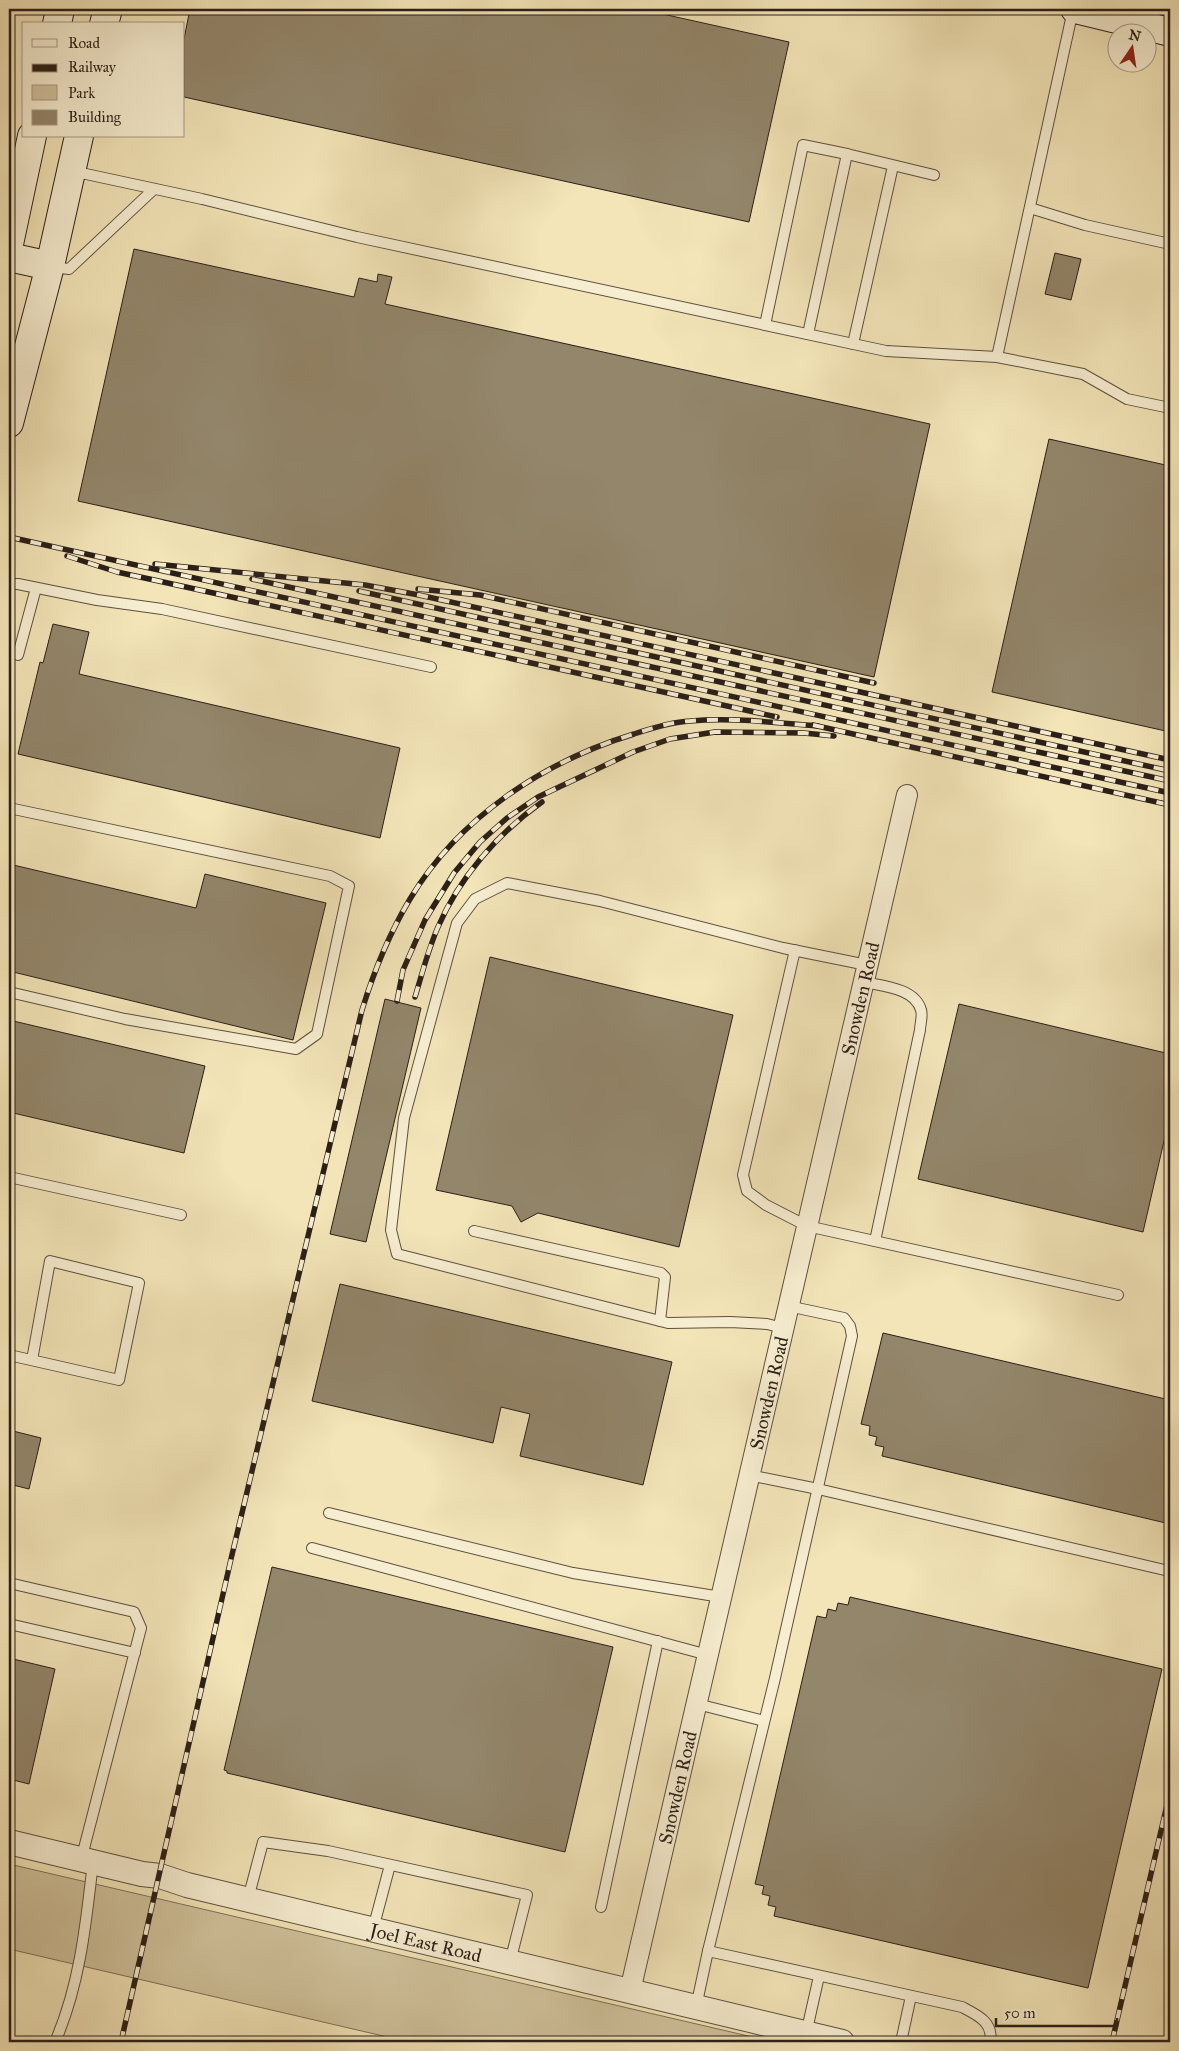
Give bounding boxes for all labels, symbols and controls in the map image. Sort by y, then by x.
legend [22,22,185,138]
north arrow [1106,22,1156,72]
text: N [1127,26,1143,45]
text: Road [68,34,100,52]
text: Railway [68,58,117,76]
text: Park [68,84,95,102]
text: Building [68,108,122,126]
street label: Snowden Road [836,939,884,1057]
street label: Snowden Road [744,1334,793,1452]
street label: Snowden Road [653,1728,701,1846]
street label: Joel East Road [366,1917,484,1967]
scale bar [996,1996,1118,2028]
text: 50 m [1004,2004,1036,2022]

